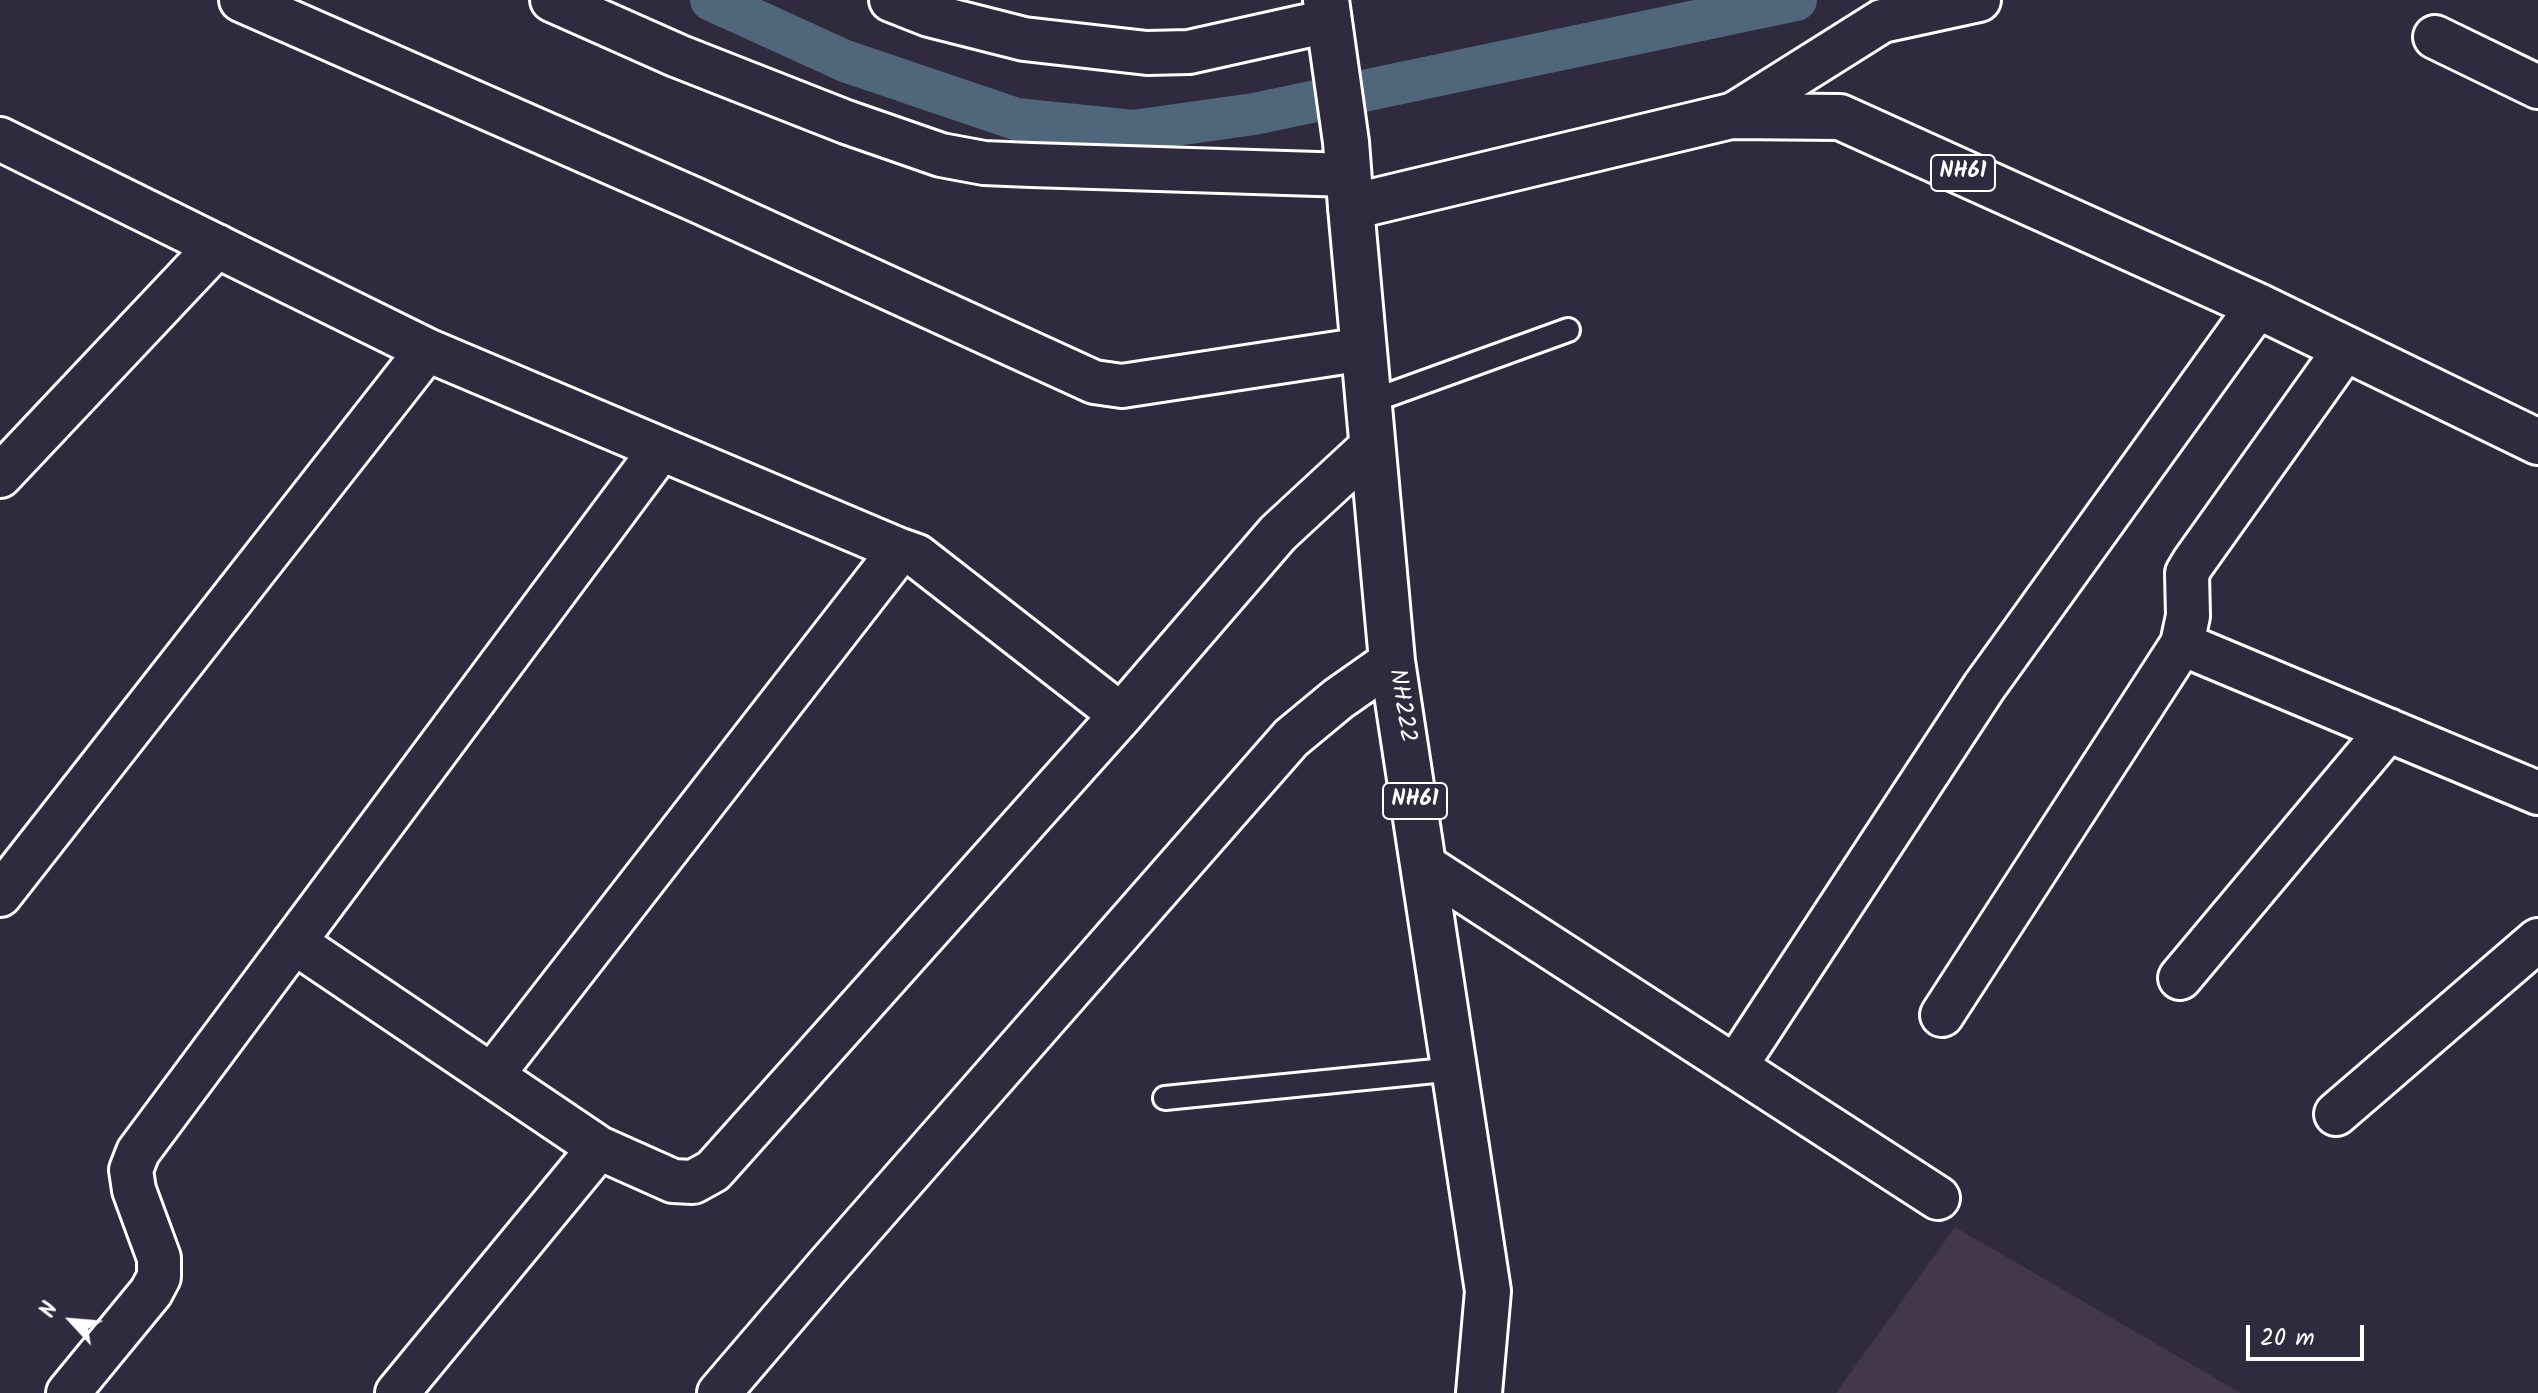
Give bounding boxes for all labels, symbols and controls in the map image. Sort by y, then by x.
road number: NH61 [1931,155,1995,191]
street label: NH222 [1380,667,1420,745]
road number: NH61 [1383,783,1447,819]
north arrow [32,1281,112,1361]
text: N [31,1296,69,1324]
scale bar [2250,1309,2368,1359]
text: 20 m [2260,1319,2315,1358]

